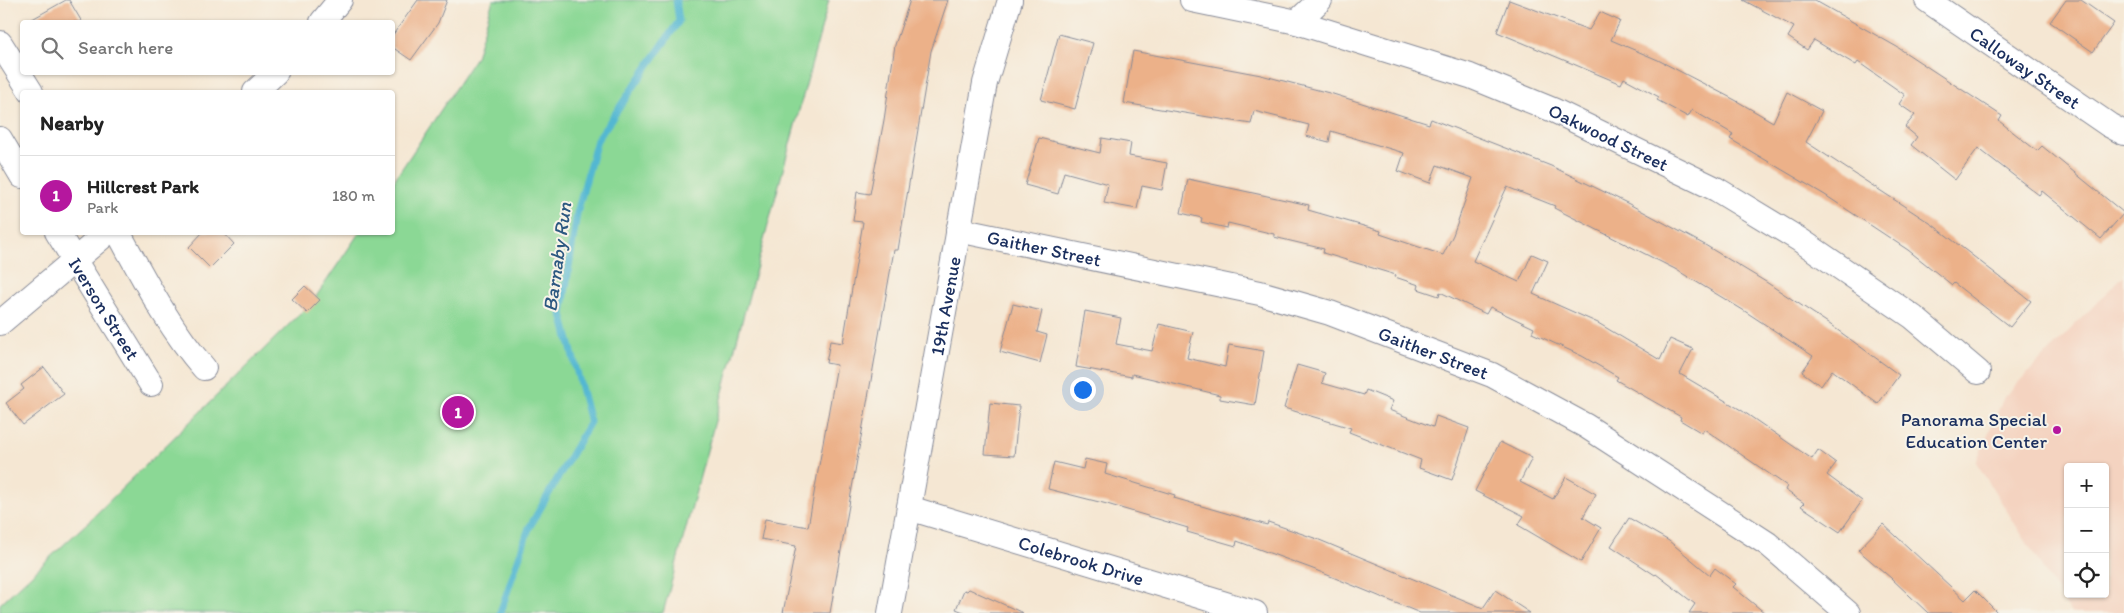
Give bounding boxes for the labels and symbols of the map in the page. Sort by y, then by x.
street label: Calloway Street [1965,21,2085,113]
street label: Oakwood Street [1545,98,1672,176]
water label: Barnaby Run [537,201,577,313]
street label: Gaither Street [985,225,1103,271]
street label: Iverson Street [64,253,145,364]
street label: 19th Avenue [925,255,965,357]
street label: Gaither Street [1375,321,1492,384]
your location [1070,377,1096,403]
pin: 1 [442,393,474,431]
place label: Panorama Special Education Center [1901,408,2048,453]
marker: Panorama Special Education Center [2051,424,2063,436]
street label: Colebrook Drive [1016,530,1147,590]

